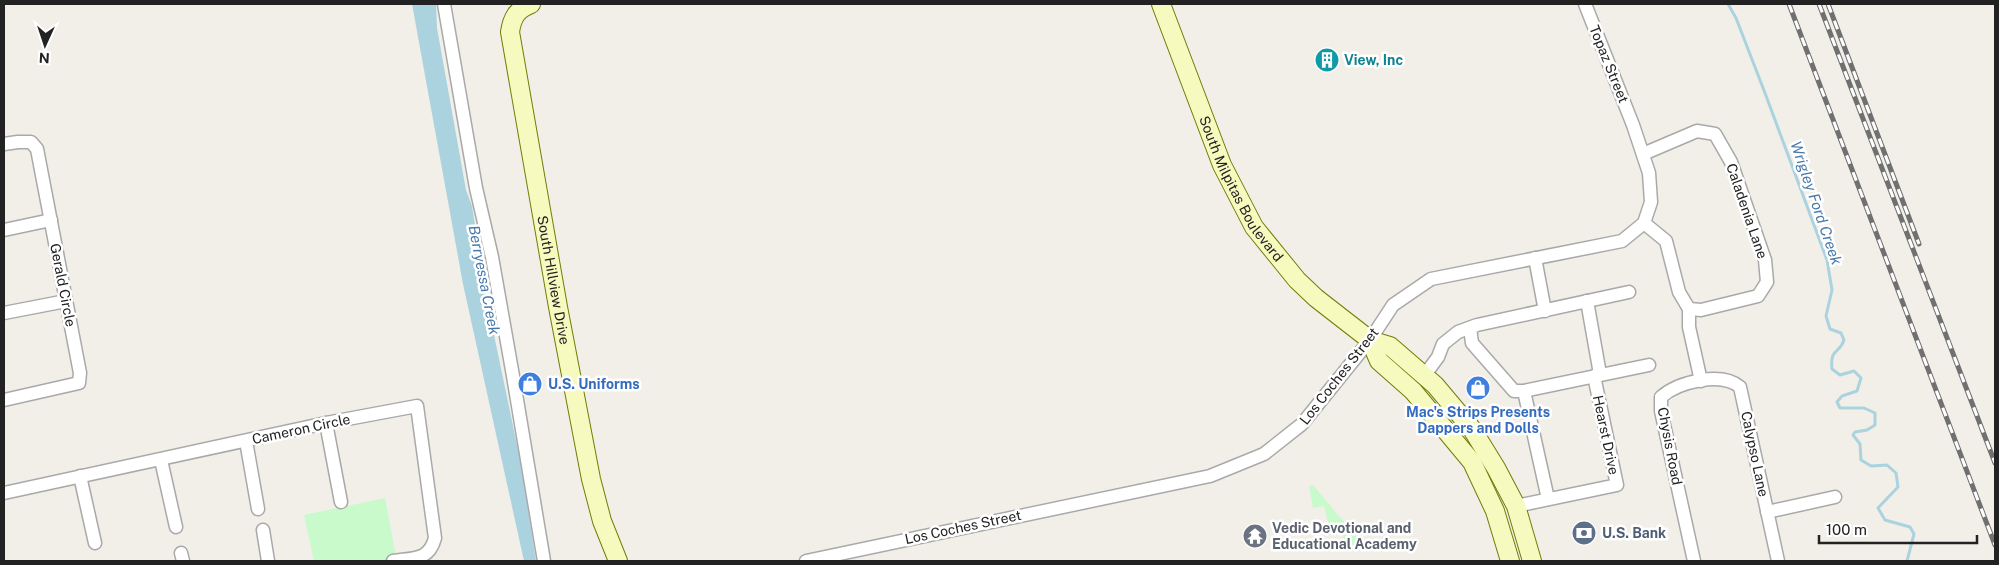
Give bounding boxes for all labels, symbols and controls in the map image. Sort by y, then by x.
north arrow [20,20,70,70]
street label: Topaz Street [1586,23,1632,105]
building icon: View, Inc [1314,47,1340,73]
text: N [38,50,50,66]
place label: View, Inc [1344,52,1403,68]
street label: South Milpitas Boulevard [1196,114,1287,265]
water label: Wrigley Ford Creek [1787,139,1846,268]
street label: Caladenia Lane [1723,161,1771,261]
street label: South Hillview Drive [534,214,573,346]
water label: Berryessa Creek [466,224,504,337]
street label: Gerald Circle [47,242,79,328]
street label: Los Coches Street [1296,324,1382,428]
shop icon: U.S. Uniforms [517,371,543,397]
shop icon: Mac's Strips Presents Dappers and Dolls [1465,375,1491,401]
place label: U.S. Uniforms [548,376,640,392]
street label: Hearst Drive [1590,394,1622,476]
place label: Mac's Strips Presents Dappers and Dolls [1406,404,1550,436]
street label: Chysis Road [1655,406,1685,486]
street label: Calypso Lane [1738,410,1772,498]
street label: Cameron Circle [250,411,352,447]
street label: Los Coches Street [903,507,1023,547]
scale bar [1819,512,1976,544]
place label: Vedic Devotional and Educational Academy [1272,520,1417,552]
bank icon: U.S. Bank [1571,520,1597,546]
text: 100 m [1826,521,1867,538]
temple icon: Vedic Devotional and Educational Academy [1242,523,1268,549]
place label: U.S. Bank [1602,525,1666,541]

